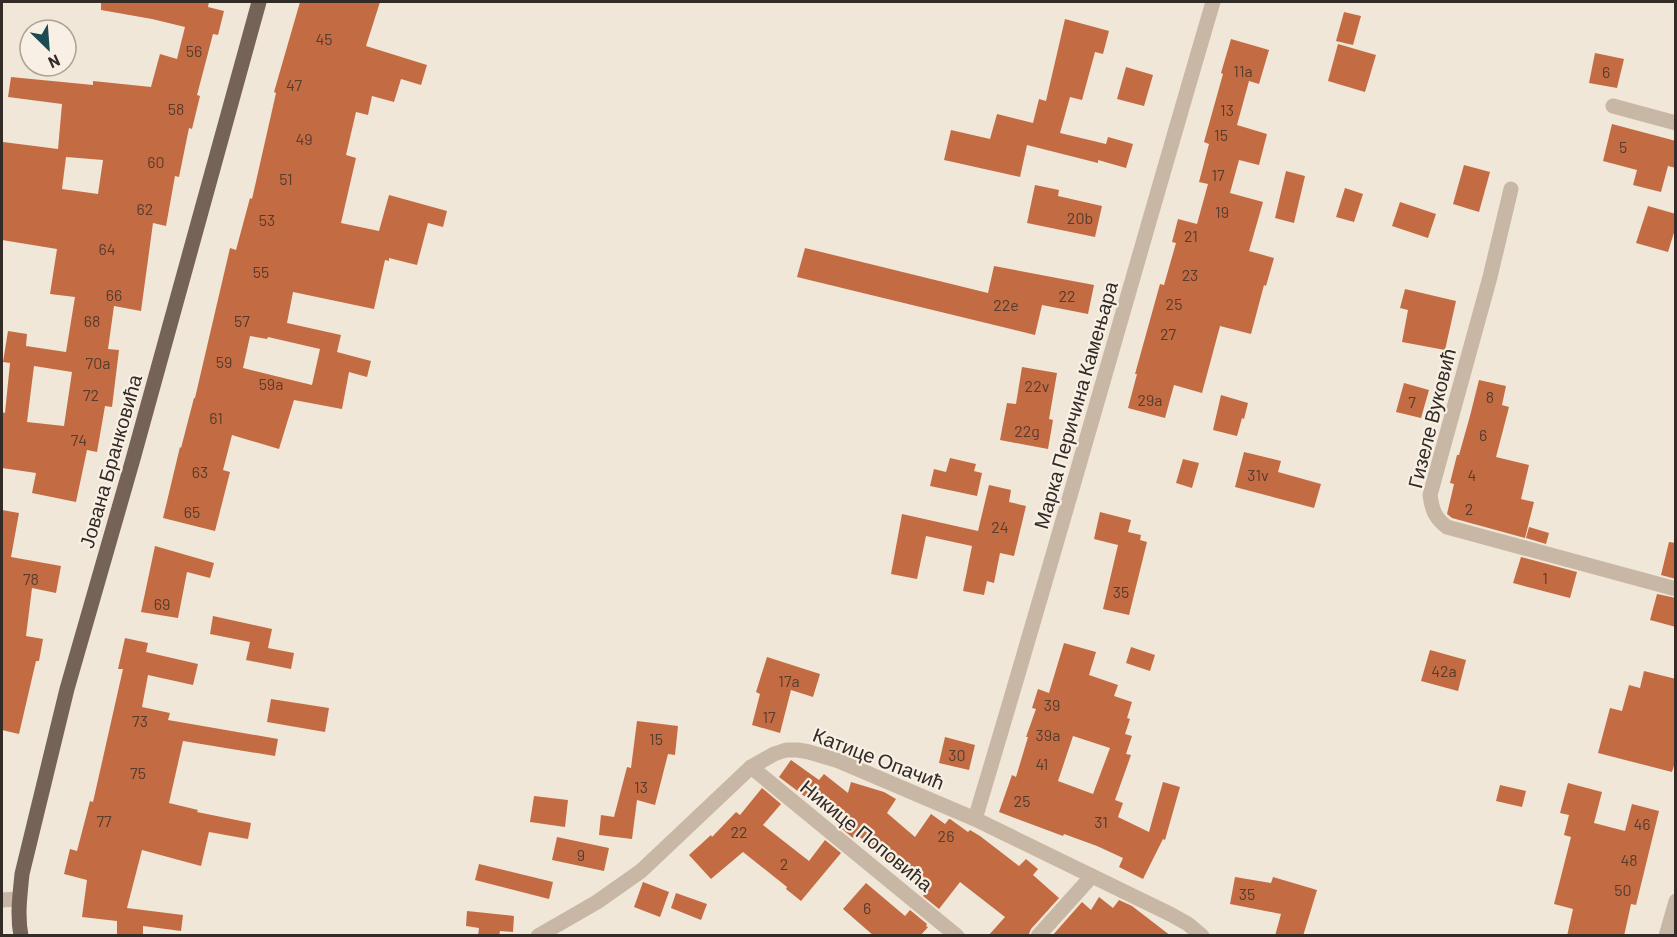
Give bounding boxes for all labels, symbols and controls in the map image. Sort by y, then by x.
north arrow [18,18,78,78]
house number: 45 [315,29,333,48]
house number: 56 [186,41,202,60]
text: N [46,51,63,73]
house number: 11a [1233,61,1253,80]
house number: 6 [1602,62,1610,81]
house number: 47 [286,75,302,94]
house number: 58 [168,99,184,118]
house number: 13 [1220,100,1234,119]
house number: 15 [1214,125,1228,144]
house number: 49 [295,129,313,148]
house number: 5 [1619,137,1627,156]
house number: 60 [147,152,165,171]
house number: 17 [1211,165,1225,184]
house number: 51 [279,169,293,188]
house number: 62 [137,199,153,218]
house number: 19 [1215,202,1229,221]
house number: 20b [1067,208,1093,227]
house number: 53 [259,210,275,229]
house number: 21 [1184,226,1198,245]
house number: 64 [98,239,116,258]
house number: 55 [253,262,269,281]
house number: 23 [1182,265,1198,284]
street label: Марка Перичина Камењара [1028,278,1122,531]
house number: 66 [106,285,122,304]
house number: 22 [1058,286,1076,305]
house number: 25 [1166,294,1182,313]
house number: 22e [993,295,1019,314]
house number: 68 [84,311,100,330]
house number: 57 [234,311,250,330]
house number: 27 [1160,324,1176,343]
street label: Гизеле Вуковић [1402,346,1460,490]
house number: 59 [216,352,232,371]
house number: 70a [86,353,110,372]
street label: Јована Бранковића [74,371,146,551]
house number: 59a [259,374,283,393]
house number: 22v [1025,376,1050,395]
house number: 72 [83,385,99,404]
house number: 8 [1486,387,1494,406]
house number: 29a [1137,390,1163,409]
house number: 7 [1408,392,1416,411]
house number: 61 [209,408,223,427]
house number: 22g [1014,421,1040,440]
house number: 6 [1479,425,1487,444]
house number: 74 [71,430,87,449]
house number: 63 [192,462,208,481]
house number: 31v [1247,465,1269,484]
house number: 4 [1468,465,1476,484]
house number: 2 [1465,499,1473,518]
house number: 65 [184,502,200,521]
house number: 24 [991,517,1009,536]
house number: 1 [1542,568,1548,587]
house number: 78 [23,569,39,588]
house number: 35 [1113,582,1129,601]
house number: 69 [154,594,170,613]
house number: 42a [1431,661,1457,680]
house number: 17a [778,671,800,690]
house number: 39 [1044,695,1060,714]
house number: 17 [762,707,776,726]
house number: 73 [132,711,148,730]
street label: Катице Опачић [810,722,948,794]
house number: 39a [1036,725,1060,744]
house number: 15 [649,729,663,748]
house number: 30 [948,745,966,764]
house number: 41 [1036,754,1048,773]
house number: 75 [130,763,146,782]
street label: Никице Поповића [796,774,939,896]
house number: 13 [634,777,648,796]
house number: 25 [1014,791,1030,810]
house number: 77 [96,811,112,830]
house number: 31 [1094,812,1108,831]
house number: 46 [1633,814,1651,833]
house number: 22 [730,822,748,841]
house number: 26 [938,826,954,845]
house number: 9 [577,845,585,864]
house number: 48 [1620,850,1638,869]
house number: 2 [780,854,788,873]
house number: 50 [1614,880,1632,899]
house number: 35 [1239,884,1255,903]
house number: 6 [863,898,871,917]

